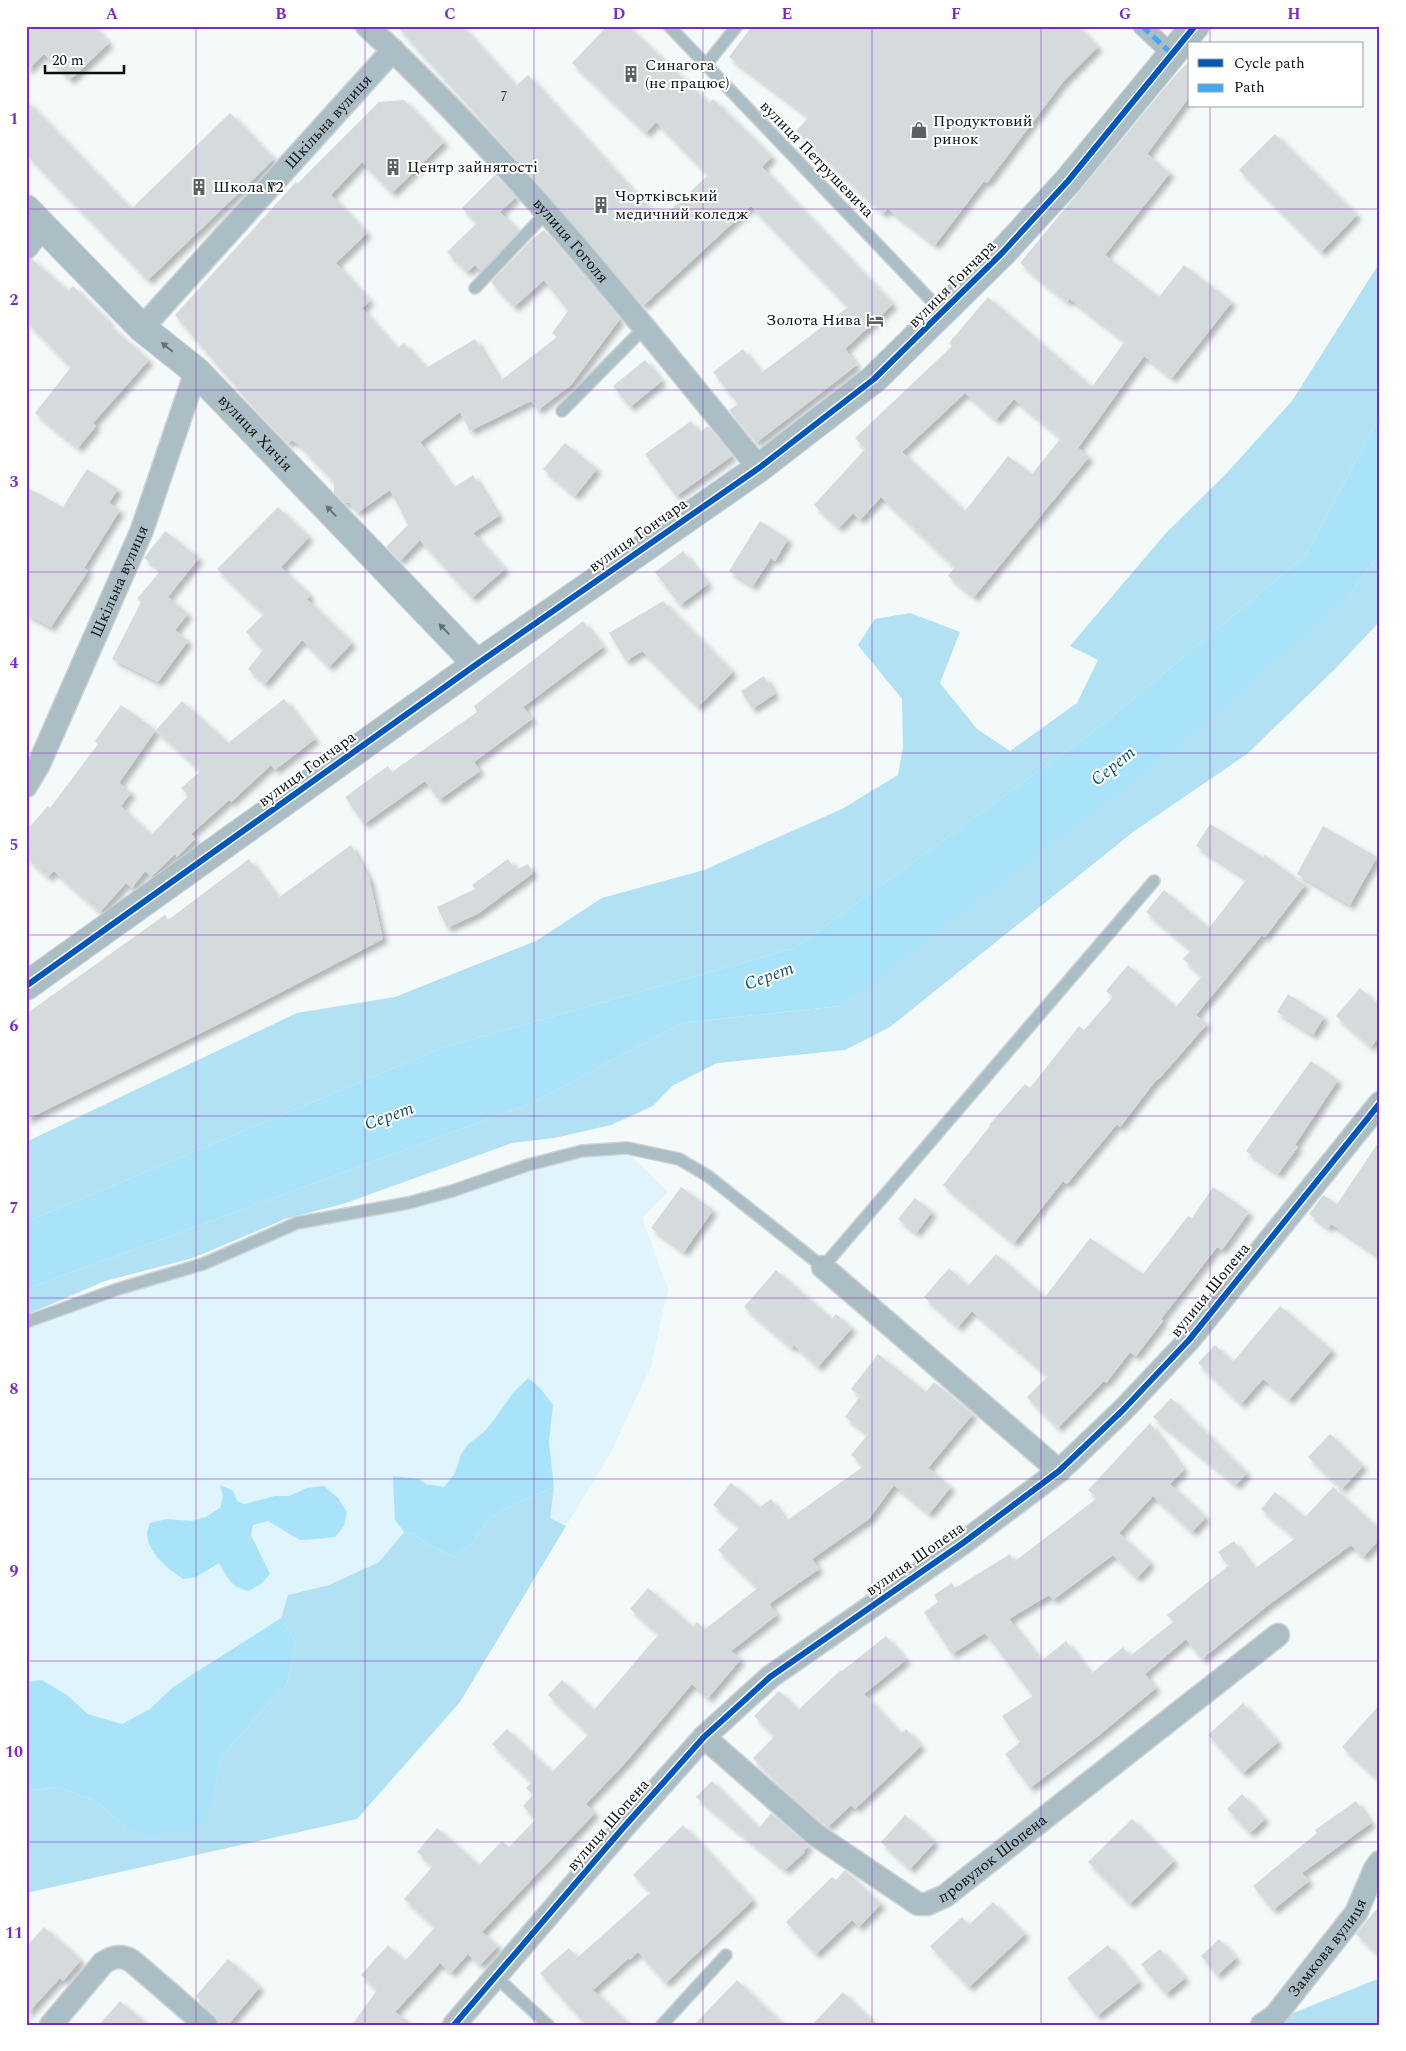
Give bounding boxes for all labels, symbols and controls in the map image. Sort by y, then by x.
text: A [106,2,119,26]
text: B [275,2,287,26]
text: C [444,2,456,26]
text: D [613,2,626,26]
text: E [782,2,792,26]
text: F [951,2,961,26]
text: G [1119,2,1131,26]
text: H [1287,2,1301,26]
scale bar [45,42,124,74]
legend [1188,42,1364,108]
text: 20 m [52,49,84,72]
text: Cycle path [1234,52,1305,75]
place label: Синагога (не працює) [645,53,729,95]
building icon: Синагога (не працює) [621,64,641,84]
street label: Шкільна вулиця [279,69,378,174]
text: Path [1234,76,1265,99]
house number: 7 [501,86,508,107]
street label: вулиця Петрушевича [754,95,880,223]
text: 1 [10,107,18,131]
place label: Продуктовий ринок [933,109,1032,151]
shop icon: Продуктовий ринок [909,120,929,140]
place label: Центр зайнятості [407,155,538,179]
building icon: Центр зайнятості [383,157,403,177]
place label: Школа №2 [213,175,284,199]
building icon: Школа №2 [189,177,209,197]
place label: Чортківський медичний коледж [615,184,749,226]
street label: вулиця Гоголя [527,192,615,289]
building icon: Чортківський медичний коледж [591,195,611,215]
street label: вулиця Гончара [902,234,1002,334]
text: 2 [10,288,19,312]
place label: Золота Нива [766,308,861,332]
hotel icon: Золота Нива [865,310,885,330]
one-way arrow [161,342,174,353]
street label: вулиця Хичія [212,389,299,477]
text: 3 [10,470,19,494]
street label: вулиця Гончара [584,492,693,578]
one-way arrow [325,506,337,518]
street label: Шкільна вулиця [84,521,155,641]
one-way arrow [438,623,450,635]
text: 4 [10,651,19,675]
street label: вулиця Гончара [253,725,361,813]
water label: Серет [1085,739,1141,793]
text: 5 [10,833,18,857]
water label: Серет [740,955,798,997]
text: 6 [10,1014,19,1038]
water label: Серет [360,1095,418,1137]
text: 7 [10,1196,19,1220]
street label: вулиця Шопена [1164,1237,1256,1343]
text: 8 [10,1377,19,1401]
street label: вулиця Шопена [861,1516,970,1602]
text: 9 [10,1559,19,1583]
text: 10 [5,1740,23,1764]
street label: вулиця Шопена [561,1773,655,1877]
street label: провулок Шопена [934,1808,1052,1909]
street label: Замкова вулиця [1282,1895,1373,2003]
text: 11 [5,1921,23,1945]

